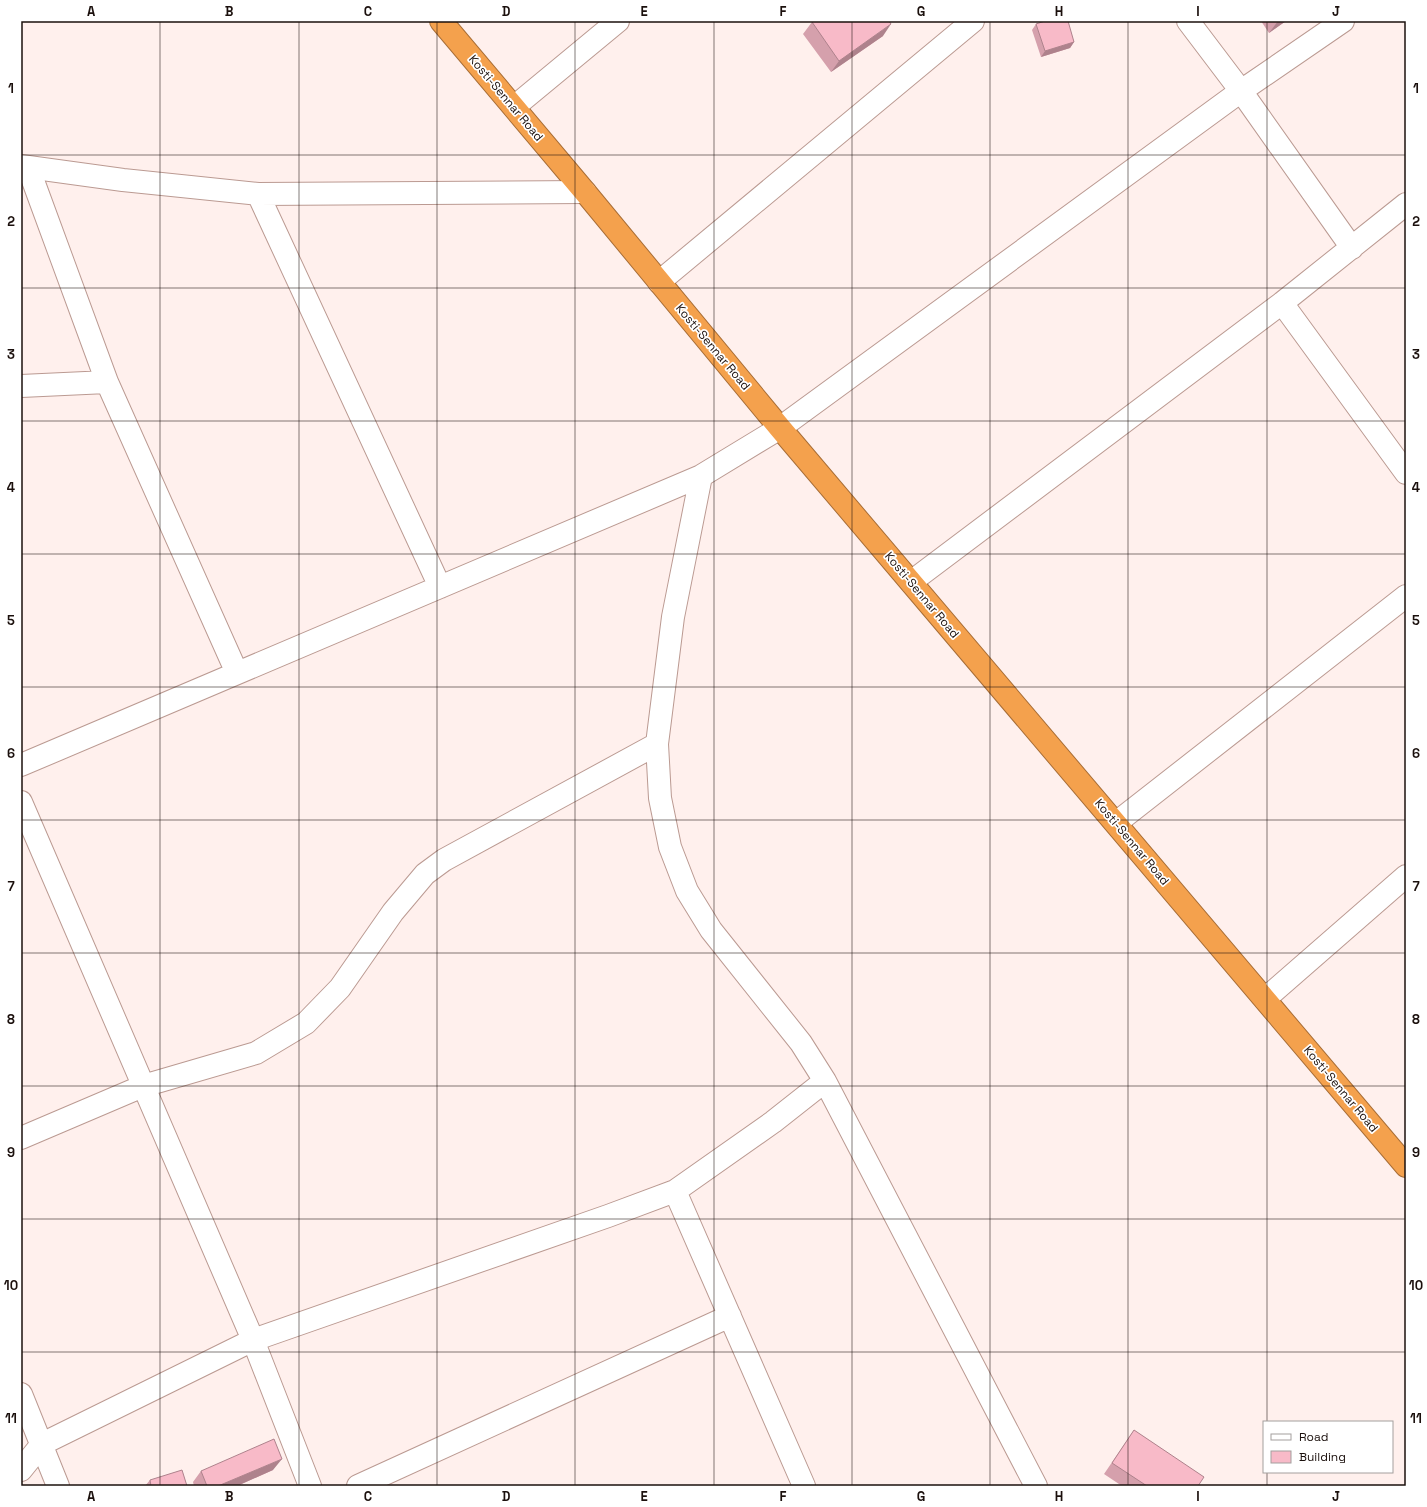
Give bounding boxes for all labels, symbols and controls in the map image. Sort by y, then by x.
text: A [87,3,96,20]
text: B [225,3,234,20]
text: C [364,3,372,20]
text: D [502,3,511,20]
text: E [640,3,648,20]
text: F [780,3,787,20]
text: G [917,3,925,20]
text: H [1055,3,1063,20]
text: I [1196,3,1200,20]
text: J [1332,3,1340,20]
street label: Kosti-Sennar Road [465,52,547,144]
text: 1 [8,80,14,97]
text: 1 [1413,80,1419,97]
text: 2 [7,213,15,230]
text: 2 [1412,213,1420,230]
street label: Kosti-Sennar Road [672,301,754,393]
text: 3 [7,346,15,363]
text: 3 [1412,346,1420,363]
text: 4 [7,479,15,496]
text: 4 [1412,479,1420,496]
street label: Kosti-Sennar Road [881,549,963,641]
text: 5 [7,612,15,629]
text: 5 [1412,612,1420,629]
text: 6 [7,745,15,762]
text: 6 [1412,745,1420,762]
street label: Kosti-Sennar Road [1091,796,1173,888]
text: 7 [7,878,15,895]
text: 7 [1412,878,1420,895]
text: 8 [7,1011,15,1028]
text: 8 [1412,1011,1420,1028]
street label: Kosti-Sennar Road [1300,1043,1382,1135]
text: 9 [7,1144,15,1161]
text: 9 [1412,1144,1420,1161]
text: 10 [4,1277,18,1294]
text: 10 [1409,1277,1423,1294]
text: 11 [5,1410,17,1427]
text: 11 [1410,1410,1422,1427]
legend [1263,1421,1393,1473]
text: Road [1299,1429,1328,1445]
text: Building [1299,1449,1346,1465]
text: A [87,1488,96,1505]
text: B [225,1488,234,1505]
text: C [364,1488,372,1505]
text: D [502,1488,511,1505]
text: E [640,1488,648,1505]
text: F [780,1488,787,1505]
text: G [917,1488,925,1505]
text: H [1055,1488,1063,1505]
text: I [1196,1488,1200,1505]
text: J [1332,1488,1340,1505]

